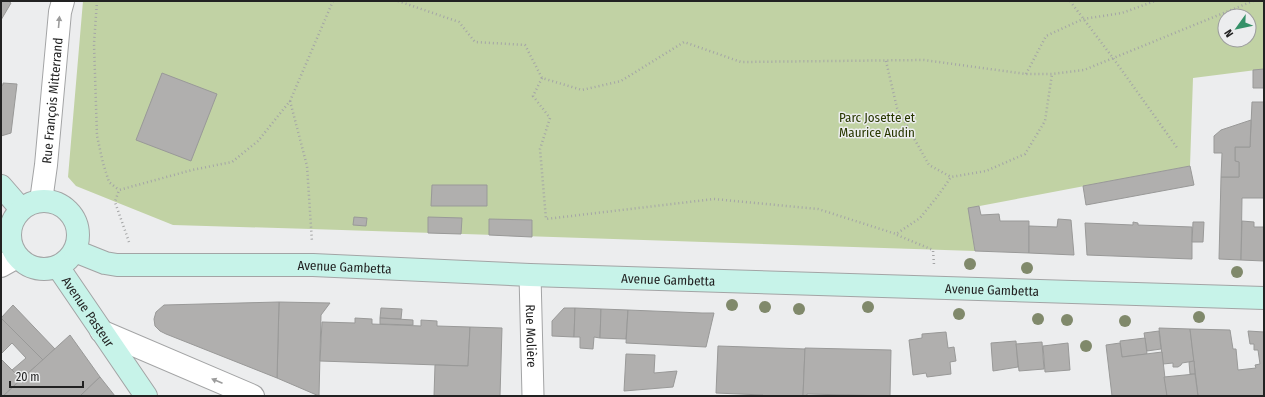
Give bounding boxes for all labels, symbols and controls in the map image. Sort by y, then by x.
north arrow [1217,8,1257,48]
one-way arrow [56,16,62,28]
text: N [1222,27,1236,39]
street label: Rue François Mitterrand [39,37,65,164]
park label: Parc Josette et Maurice Audin [839,110,916,140]
street label: Avenue Gambetta [297,257,392,276]
street label: Avenue Gambetta [621,270,716,288]
street label: Avenue Pasteur [59,274,118,350]
street label: Avenue Gambetta [945,281,1039,298]
street label: Rue Molière [523,304,540,368]
scale bar [10,363,83,389]
text: 20 m [16,370,40,384]
one-way arrow [211,377,223,383]

